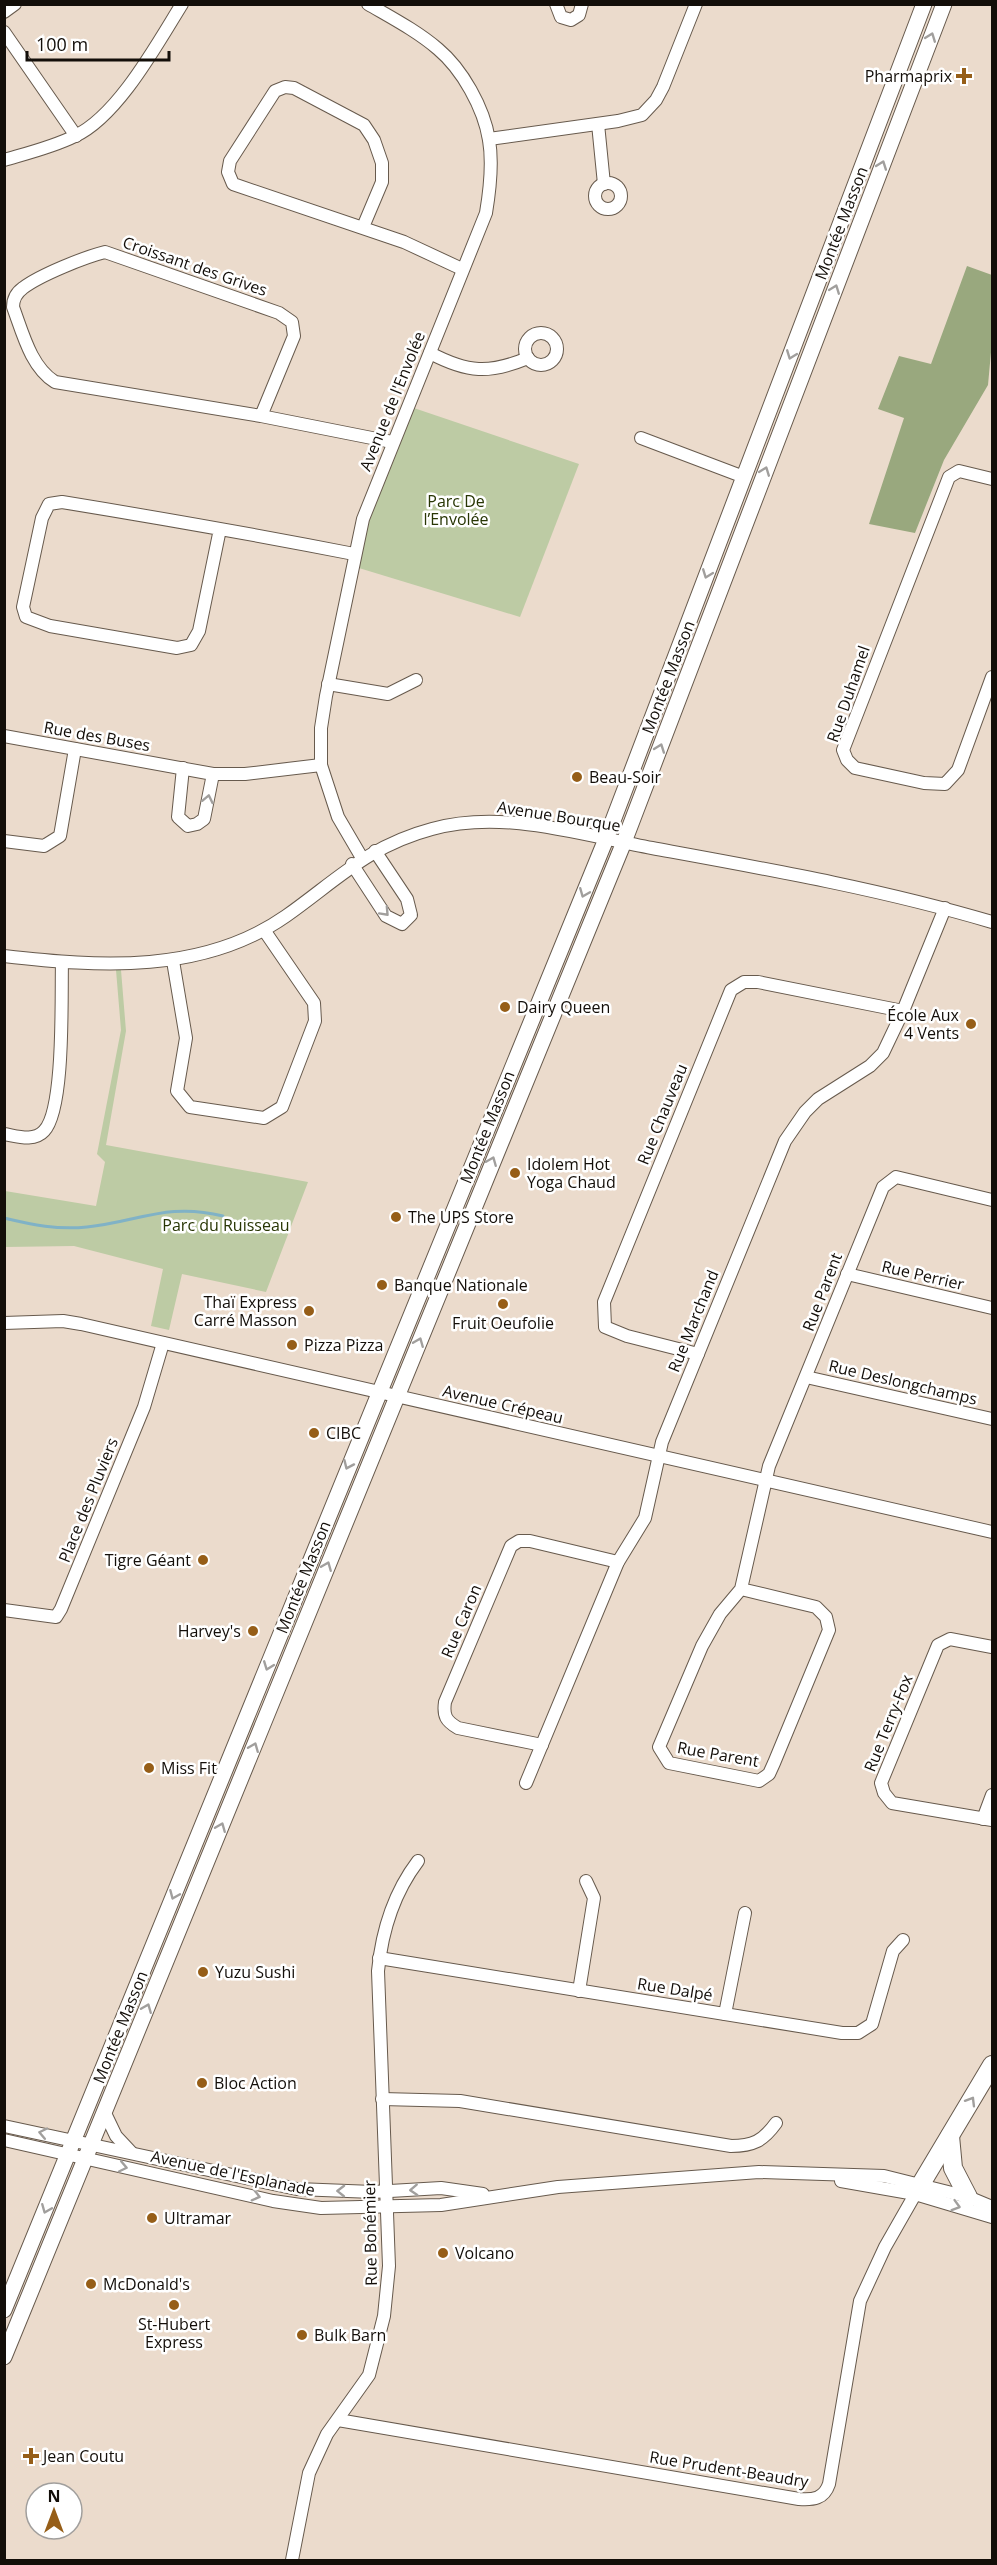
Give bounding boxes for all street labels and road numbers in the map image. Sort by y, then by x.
street label: Montée Masson [809,163,873,283]
street label: Croissant des Grives [120,231,270,301]
street label: Avenue de l'Envolée [354,328,430,474]
street label: Montée Masson [636,617,700,737]
street label: Rue Duhamel [821,643,875,745]
street label: Rue des Buses [42,716,152,756]
street label: Avenue Bourque [496,795,622,837]
street label: Rue Chauveau [632,1060,692,1168]
street label: Montée Masson [454,1067,520,1187]
street label: Rue Parent [797,1249,847,1334]
street label: Rue Perrier [880,1255,967,1295]
street label: Rue Marchand [662,1267,724,1375]
street label: Rue Deslongchamps [827,1354,979,1410]
street label: Avenue Crépeau [441,1379,565,1429]
street label: Place des Pluviers [53,1434,123,1566]
street label: Montée Masson [270,1517,336,1637]
street label: Rue Caron [436,1581,486,1661]
street label: Rue Terry-Fox [858,1670,918,1775]
street label: Rue Parent [676,1736,761,1772]
street label: Montée Masson [87,1967,153,2087]
street label: Rue Dalpé [636,1972,714,2006]
street label: Avenue de l'Esplanade [149,2145,317,2201]
street label: Rue Bohémier [358,2179,382,2286]
street label: Rue Prudent-Beaudry [648,2446,811,2493]

